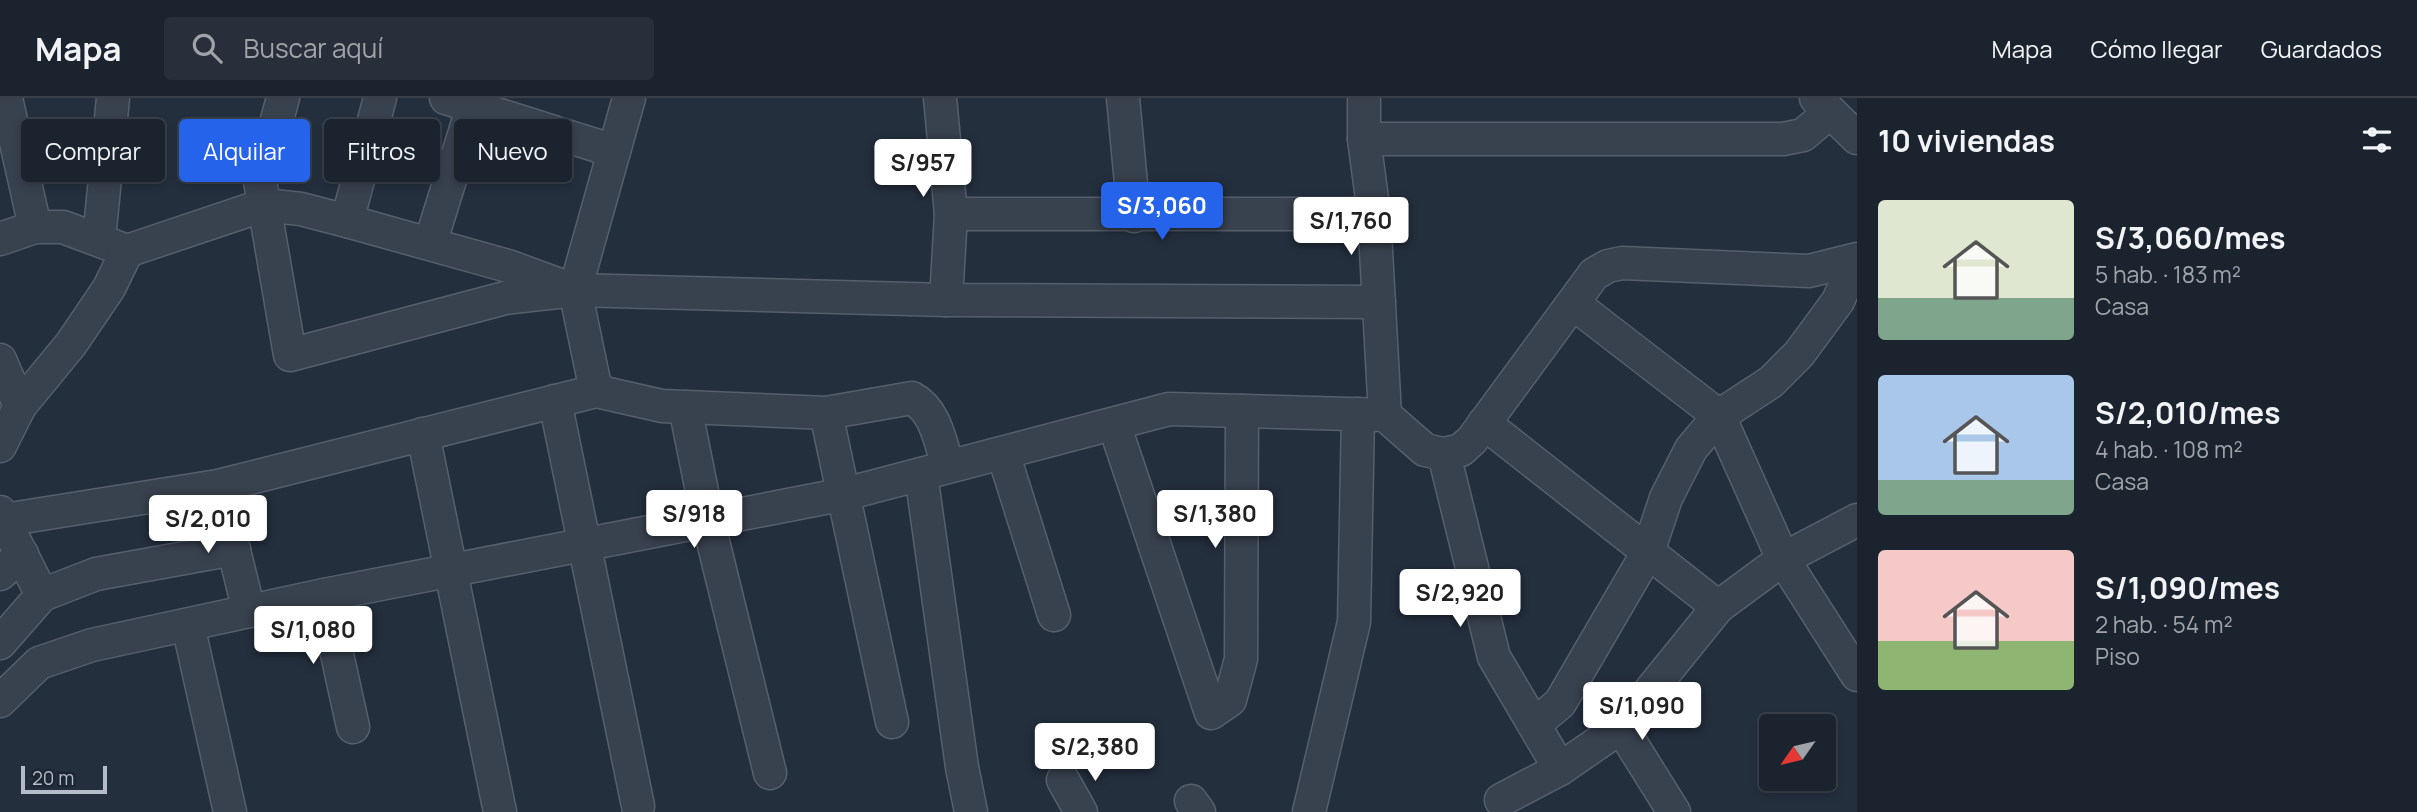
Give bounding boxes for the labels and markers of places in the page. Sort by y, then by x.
pin: S/957 [874,140,972,199]
pin: S/3,060 [1097,183,1227,242]
pin: S/1,760 [1286,198,1416,257]
pin: S/918 [645,490,743,550]
pin: S/1,380 [1150,490,1280,550]
pin: S/2,010 [143,496,273,555]
pin: S/2,920 [1395,570,1525,629]
pin: S/1,080 [248,606,378,666]
pin: S/1,090 [1577,682,1707,742]
pin: S/2,380 [1030,724,1160,783]

